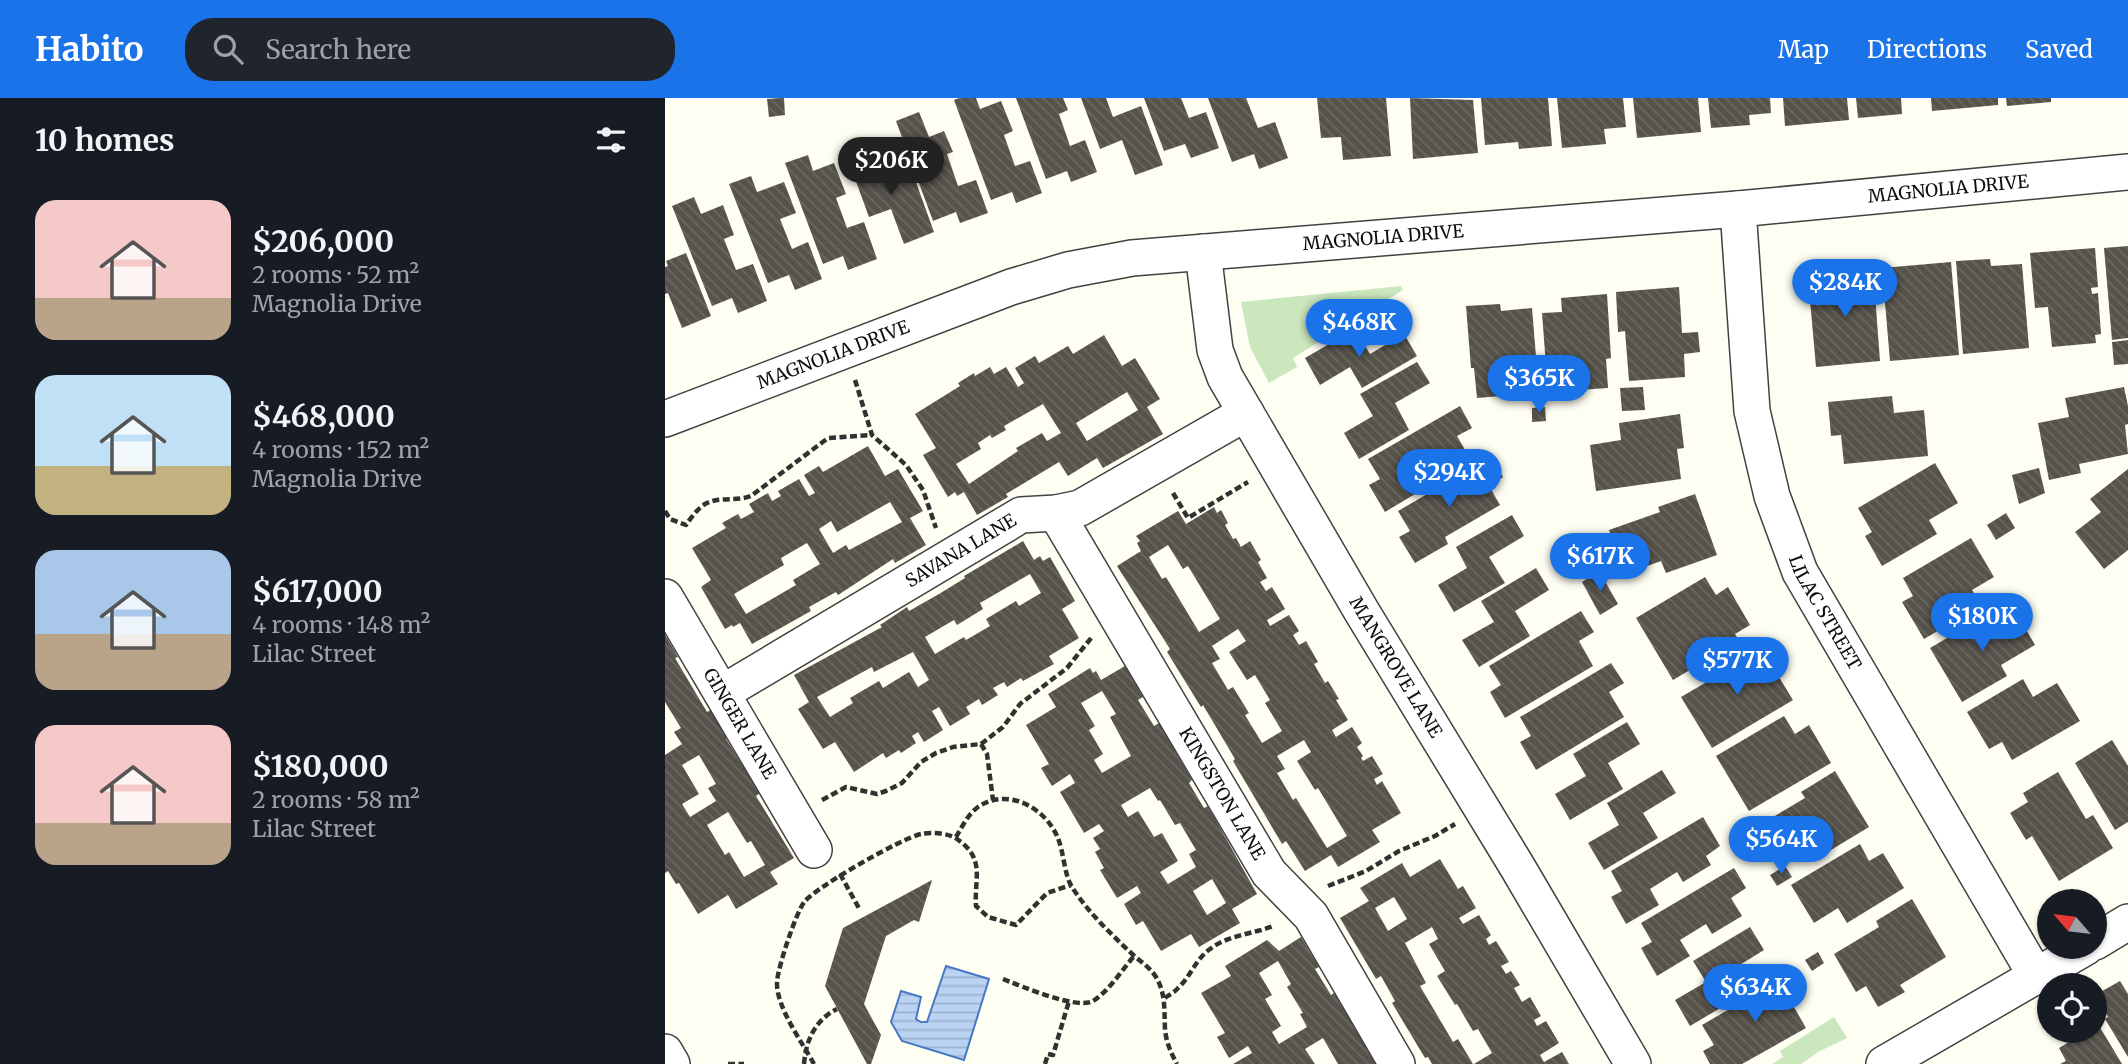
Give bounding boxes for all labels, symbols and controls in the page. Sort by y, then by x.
search box [185,18,675,81]
text: Habito [35,29,143,70]
icon: search [209,30,247,68]
text: Search here [265,33,411,66]
text: Map [1778,34,1829,65]
text: Directions [1867,34,1987,65]
text: Saved [2025,34,2093,65]
text: 10 homes [35,121,175,159]
icon: filters [592,121,630,159]
pin: $206K [842,138,940,197]
text: $206K [854,145,928,174]
street label: MAGNOLIA DRIVE [1867,169,2030,208]
street label: MAGNOLIA DRIVE [1302,219,1465,255]
text: $206,000 [252,222,394,260]
icon: home [91,228,175,312]
text: 2 rooms · 52 m² [252,260,419,289]
pin: $284K [1796,260,1894,319]
text: $284K [1808,267,1882,296]
text: Magnolia Drive [252,289,422,318]
pin: $468K [1310,300,1408,359]
text: $468K [1322,307,1396,336]
street label: MAGNOLIA DRIVE [754,315,913,394]
pin: $365K [1490,356,1588,415]
text: $365K [1504,363,1574,392]
text: $468,000 [252,397,395,435]
icon: home [91,403,175,487]
text: 4 rooms · 152 m² [252,435,429,464]
pin: $294K [1400,450,1498,509]
text: $294K [1413,457,1485,486]
text: Magnolia Drive [252,464,422,493]
street label: SAVANA LANE [901,508,1021,592]
pin: $617K [1551,533,1649,593]
text: $617K [1566,541,1634,570]
street label: LILAC STREET [1784,552,1867,674]
text: $617,000 [252,572,383,610]
icon: home [91,578,175,662]
street label: MANGROVE LANE [1344,592,1448,742]
pin: $180K [1933,594,2031,653]
text: $180K [1947,601,2017,630]
text: 4 rooms · 148 m² [252,610,430,639]
pin: $577K [1688,638,1786,697]
text: Lilac Street [252,639,376,668]
text: $577K [1702,645,1772,674]
street label: GINGER LANE [698,664,782,783]
street label: KINGSTON LANE [1174,723,1271,864]
text: $180,000 [252,747,389,785]
icon: home [91,753,175,837]
text: 2 rooms · 58 m² [252,785,420,814]
text: Lilac Street [252,814,376,843]
pin: $564K [1732,816,1830,876]
text: $564K [1745,824,1817,853]
north arrow [2037,889,2107,959]
map controls [2037,889,2107,1043]
pin: $634K [1706,964,1804,1024]
text: $634K [1719,972,1791,1001]
button: locate [2037,973,2107,1043]

